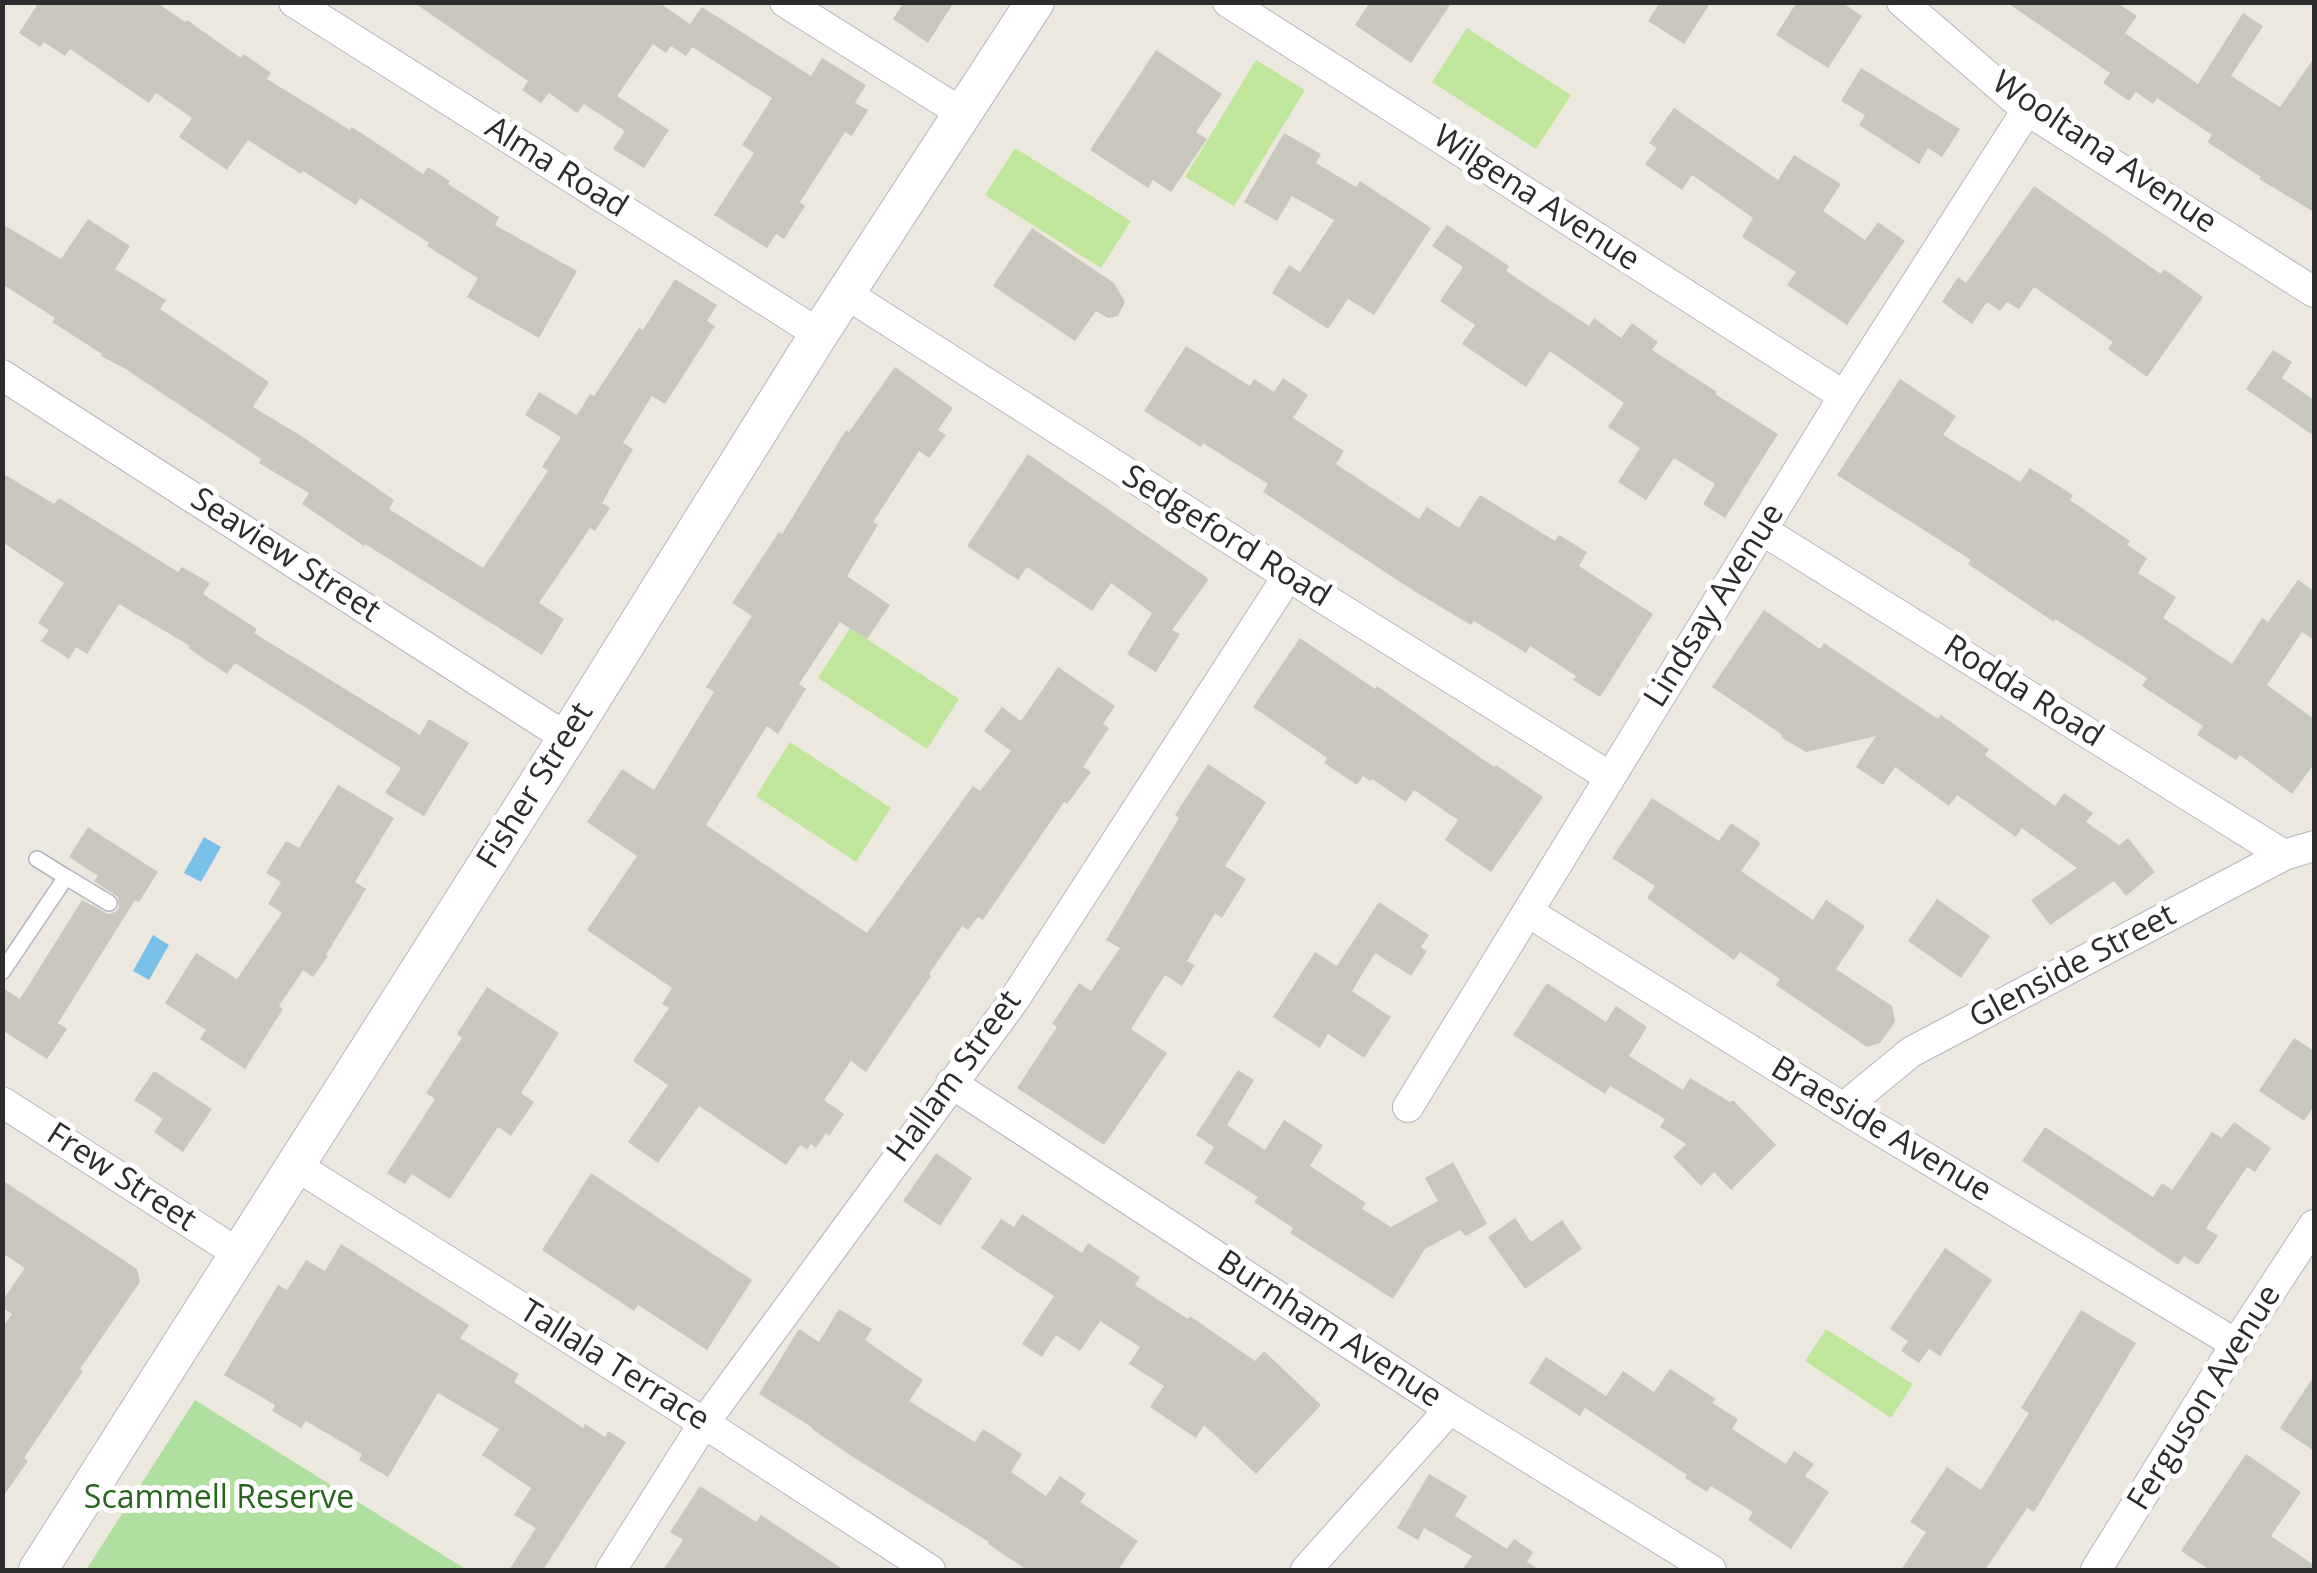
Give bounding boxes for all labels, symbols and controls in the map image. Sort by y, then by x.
street label: Wooltana Avenue [1984,64,2224,242]
street label: Alma Road [478,109,634,227]
street label: Wilgena Avenue [1426,118,1646,280]
street label: Sedgeford Road [1115,458,1337,616]
street label: Seaview Street [183,481,387,631]
street label: Lindsay Avenue [1637,497,1793,715]
street label: Rodda Road [1936,628,2110,756]
street label: Fisher Street [470,696,602,876]
street label: Glenside Street [1964,897,2182,1037]
street label: Hallam Street [880,984,1030,1170]
street label: Braeside Avenue [1764,1049,1998,1211]
street label: Frew Street [39,1116,203,1240]
street label: Burnham Avenue [1210,1243,1448,1417]
street label: Ferguson Avenue [2120,1278,2290,1518]
street label: Tallala Terrace [512,1292,716,1440]
park label: Scammell Reserve [84,1480,354,1518]

